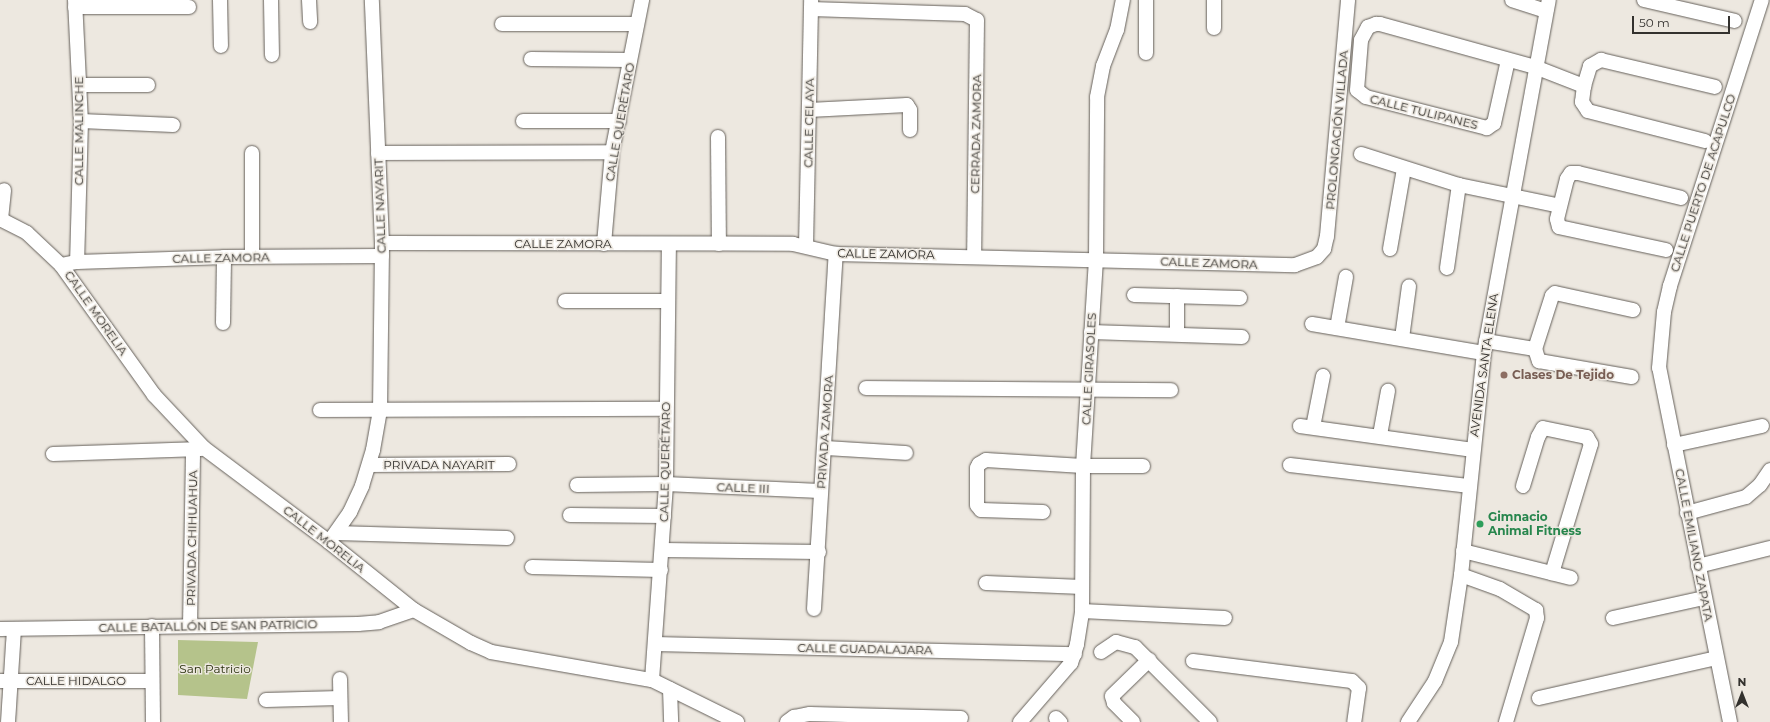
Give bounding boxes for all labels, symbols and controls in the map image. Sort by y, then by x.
scale bar [1634,8,1732,34]
text: 50 m [1639,15,1670,30]
street label: PROLONGACIÓN VILLADA [1323,50,1351,210]
street label: CALLE QUERÉTARO [602,62,638,182]
street label: CERRADA ZAMORA [968,74,984,194]
street label: CALLE MALINCHE [72,76,86,186]
street label: CALLE CELAYA [801,78,817,168]
street label: CALLE TULIPANES [1368,92,1480,132]
street label: CALLE PUERTO DE ACAPULCO [1667,92,1739,274]
street label: CALLE NAYARIT [371,158,389,254]
street label: CALLE ZAMORA [514,237,612,251]
street label: CALLE ZAMORA [837,246,935,262]
street label: CALLE ZAMORA [172,250,270,266]
street label: CALLE ZAMORA [1160,254,1258,272]
street label: CALLE MORELIA [61,268,131,358]
street label: AVENIDA SANTA ELENA [1467,292,1501,438]
street label: CALLE GIRASOLES [1079,313,1099,425]
place label: Clases De Tejido [1512,368,1614,382]
marker: Clases De Tejido [1499,370,1509,380]
street label: PRIVADA ZAMORA [814,375,836,489]
street label: CALLE QUERÉTARO [657,402,673,522]
street label: PRIVADA NAYARIT [383,458,495,472]
street label: CALLE EMILIANO ZAPATA [1672,467,1716,623]
street label: PRIVADA CHIHUAHUA [184,470,200,606]
street label: CALLE III [716,480,770,496]
street label: CALLE MORELIA [280,503,368,575]
place label: Gimnacio Animal Fitness [1488,510,1581,538]
marker: Gimnacio Animal Fitness [1475,519,1485,529]
street label: CALLE BATALLÓN DE SAN PATRICIO [98,617,318,635]
street label: CALLE GUADALAJARA [797,641,933,657]
park label: San Patricio [179,662,251,676]
street label: CALLE HIDALGO [26,674,126,688]
north arrow [1722,674,1762,714]
text: N [1738,675,1746,689]

